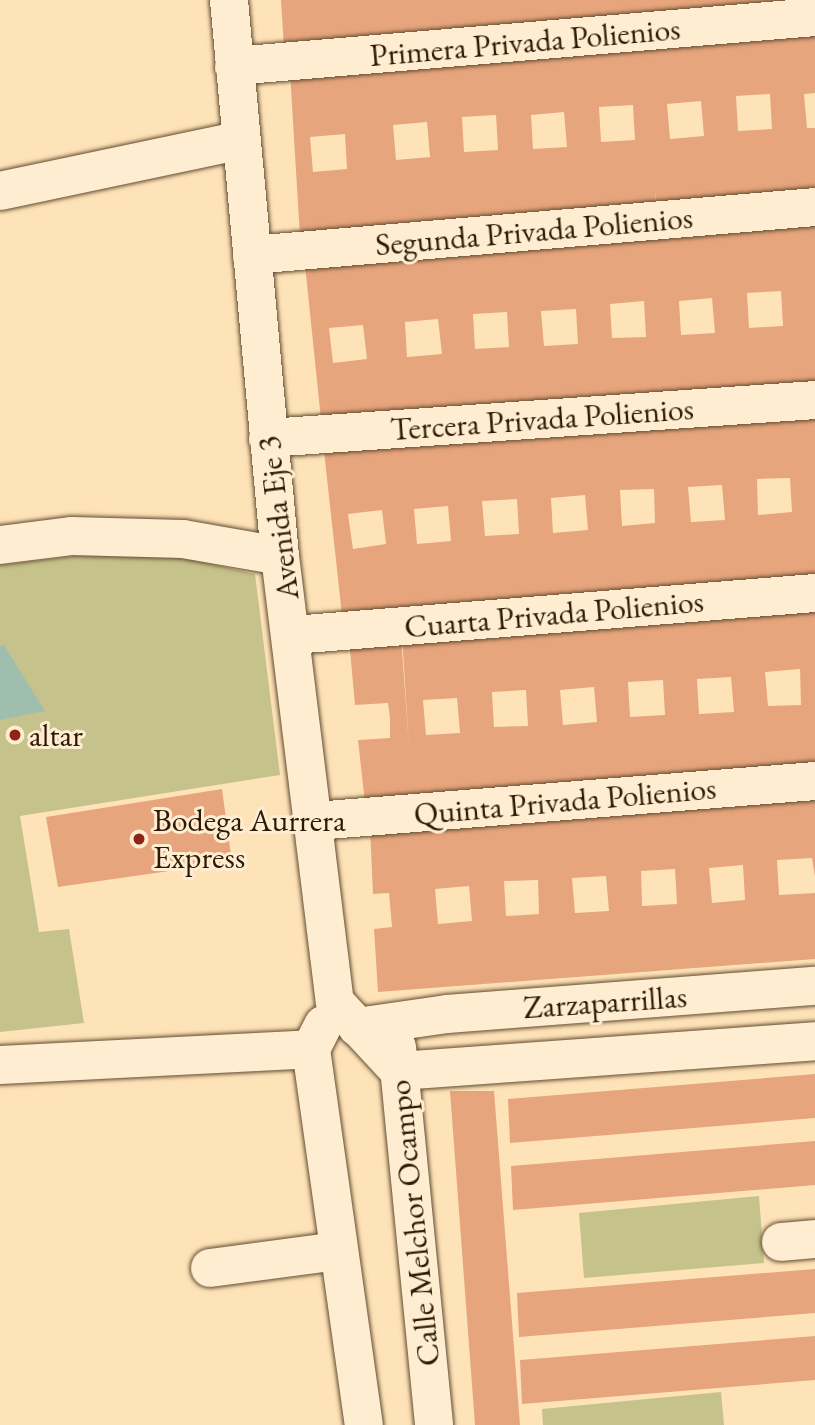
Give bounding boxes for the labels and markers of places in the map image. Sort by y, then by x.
place label: altar [29,716,83,754]
marker: altar [7,727,23,743]
place label: Bodega Aurrera Express [153,802,346,877]
marker: Bodega Aurrera Express [131,831,147,847]

